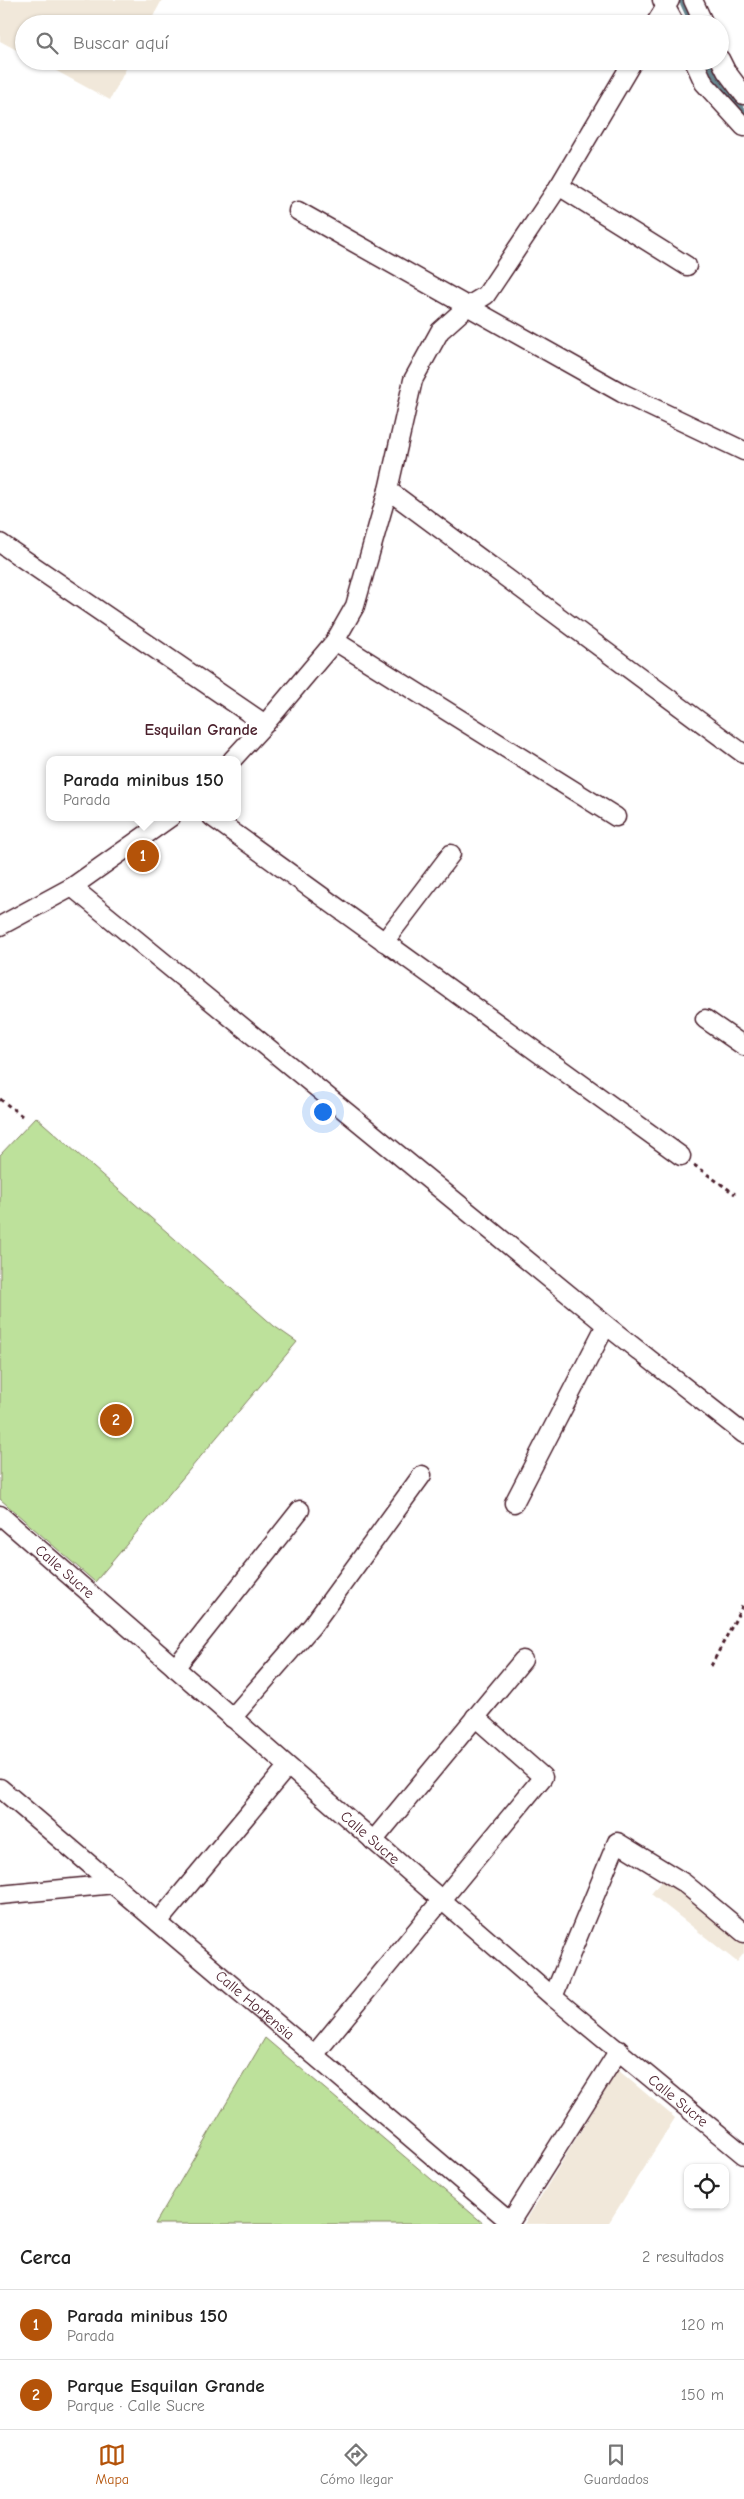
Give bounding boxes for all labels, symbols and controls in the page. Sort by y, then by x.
search box [15,15,729,70]
icon: search [33,29,61,57]
text: Buscar aquí [73,32,169,54]
district label: Esquilan Grande [144,721,258,739]
popup [46,756,241,821]
text: Parada minibus 150 [63,769,224,791]
text: Parada [63,791,111,809]
pin: 1 [127,837,159,875]
your location [310,1099,336,1125]
pin: 2 [100,1401,132,1439]
street label: Calle Sucre [32,1541,98,1602]
street label: Calle Sucre [337,1807,404,1869]
street label: Calle Hortensia [212,1967,298,2044]
street label: Calle Sucre [644,2070,712,2131]
map controls [684,2164,729,2209]
button: locate [684,2164,729,2209]
text: Cerca [20,2245,71,2269]
text: 2 resultados [642,2248,724,2266]
text: Parada minibus 150 [67,2305,228,2327]
text: 1 [33,2316,39,2334]
text: 120 m [681,2316,724,2334]
text: Parada [67,2327,115,2345]
text: Parque Esquilan Grande [67,2375,265,2397]
text: 2 [32,2386,40,2404]
text: 150 m [681,2386,724,2404]
text: Parque · Calle Sucre [67,2397,205,2415]
tab: Mapa [95,2441,129,2488]
tab: Cómo llegar [320,2441,393,2488]
tab: Guardados [584,2441,649,2488]

